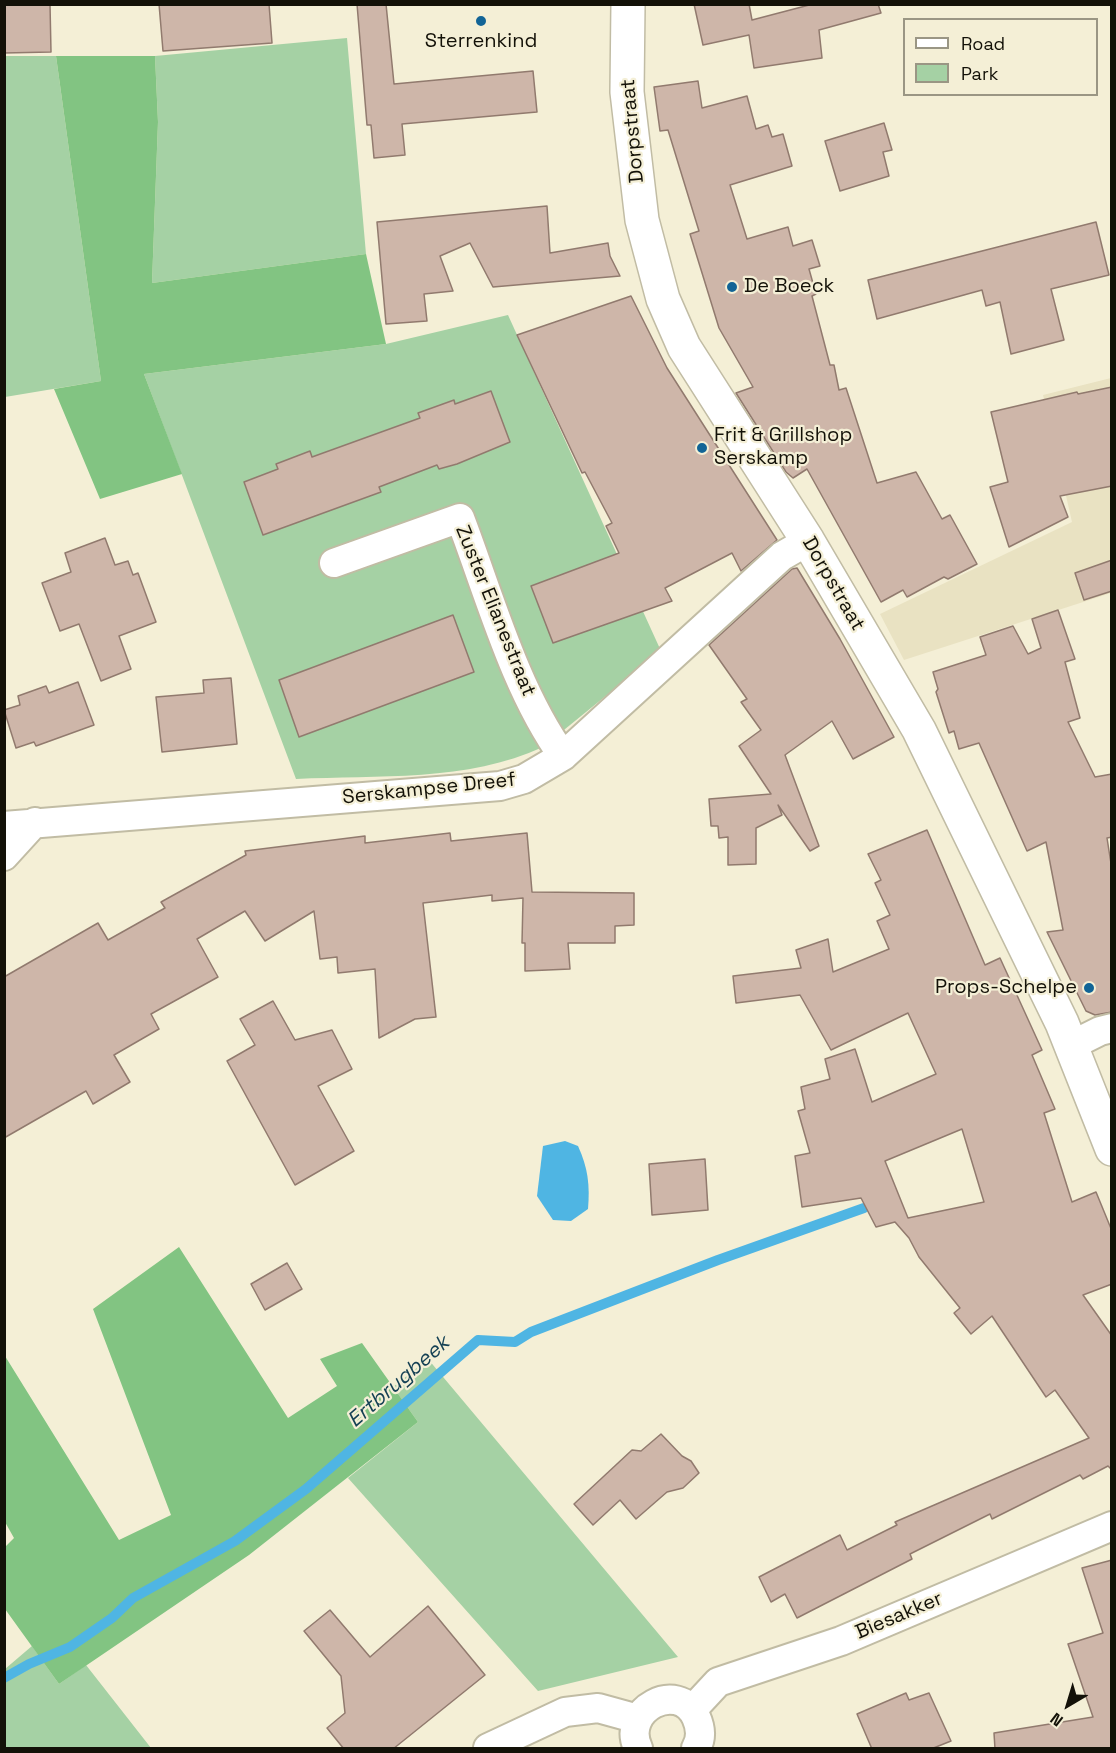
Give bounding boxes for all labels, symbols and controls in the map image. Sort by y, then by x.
marker: Sterrenkind [474,14,488,28]
legend [903,18,1098,96]
place label: Sterrenkind [425,30,537,54]
text: Road [961,32,1005,55]
text: Park [961,62,998,85]
street label: Dorpstraat [616,78,650,184]
place label: De Boeck [744,275,834,299]
marker: De Boeck [725,280,739,294]
place label: Frit & Grillshop Serskamp [714,424,852,471]
marker: Frit & Grillshop Serskamp [695,441,709,455]
street label: Zuster Elianestraat [450,522,540,700]
street label: Dorpstraat [797,533,869,635]
street label: Serskampse Dreef [341,768,517,810]
place label: Props-Schelpe [935,976,1077,1000]
marker: Props-Schelpe [1082,981,1096,995]
water label: Ertbrugbeek [343,1331,455,1433]
street label: Biesakker [852,1587,946,1645]
north arrow [1038,1675,1098,1735]
text: N [1046,1708,1067,1731]

